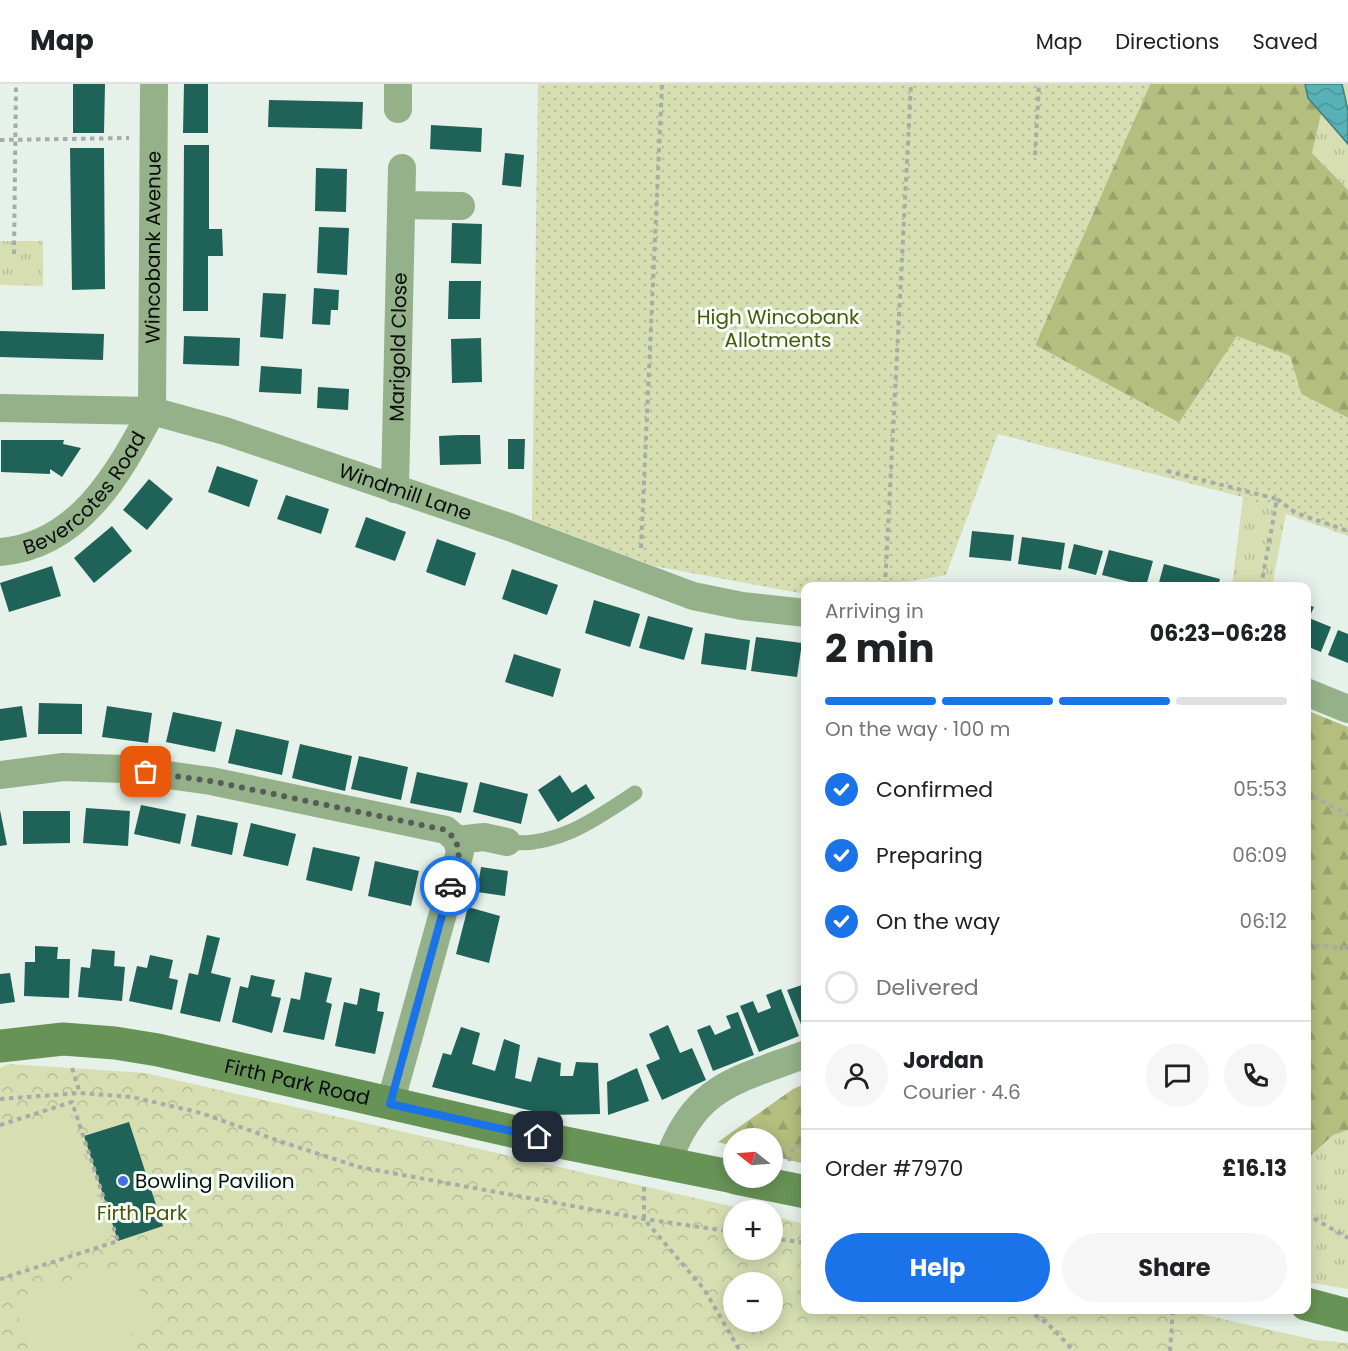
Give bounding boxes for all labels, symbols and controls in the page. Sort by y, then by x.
text: Map [30,21,94,60]
text: Map [1036,27,1082,56]
text: Directions [1115,27,1219,56]
text: Saved [1252,27,1318,56]
street label: Wincobank Avenue [138,151,168,344]
street label: Marigold Close [382,272,414,422]
park label: High Wincobank Allotments [697,303,860,354]
street label: Bevercotes Road [19,426,152,561]
street label: Windmill Lane [335,456,476,527]
text: Arriving in [825,597,924,625]
text: 06:23–06:28 [1150,618,1287,649]
text: 2 min [825,621,935,676]
text: On the way · 100 m [825,715,1010,743]
pin [120,746,171,797]
icon: bag [129,755,162,788]
icon: check [825,773,858,806]
text: Confirmed [876,774,993,805]
text: 05:53 [1233,775,1287,803]
icon: check [825,839,858,872]
text: Preparing [876,840,983,871]
text: 06:09 [1232,841,1287,869]
courier [420,856,480,916]
icon: car [434,870,467,903]
icon: check [825,905,858,938]
text: On the way [876,906,1000,937]
text: 06:12 [1240,907,1287,935]
text: Delivered [876,972,979,1003]
button: person [825,1044,888,1107]
button: chat [1146,1044,1209,1107]
button: phone [1224,1044,1287,1107]
text: Jordan [903,1045,984,1076]
street label: Firth Park Road [222,1052,373,1112]
text: Courier · 4.6 [903,1078,1021,1106]
pin [512,1111,563,1162]
icon: home [521,1120,554,1153]
north arrow [723,1128,783,1188]
map controls [723,1128,783,1332]
text: Order #7970 [825,1153,963,1184]
text: £16.13 [1222,1153,1287,1184]
place label: Bowling Pavilion [135,1167,295,1195]
marker: Bowling Pavilion [116,1174,130,1188]
park label: Firth Park [97,1199,188,1227]
button: + [723,1200,783,1260]
button: Help [825,1233,1050,1302]
button: Share [1062,1233,1287,1302]
button: − [723,1272,783,1332]

